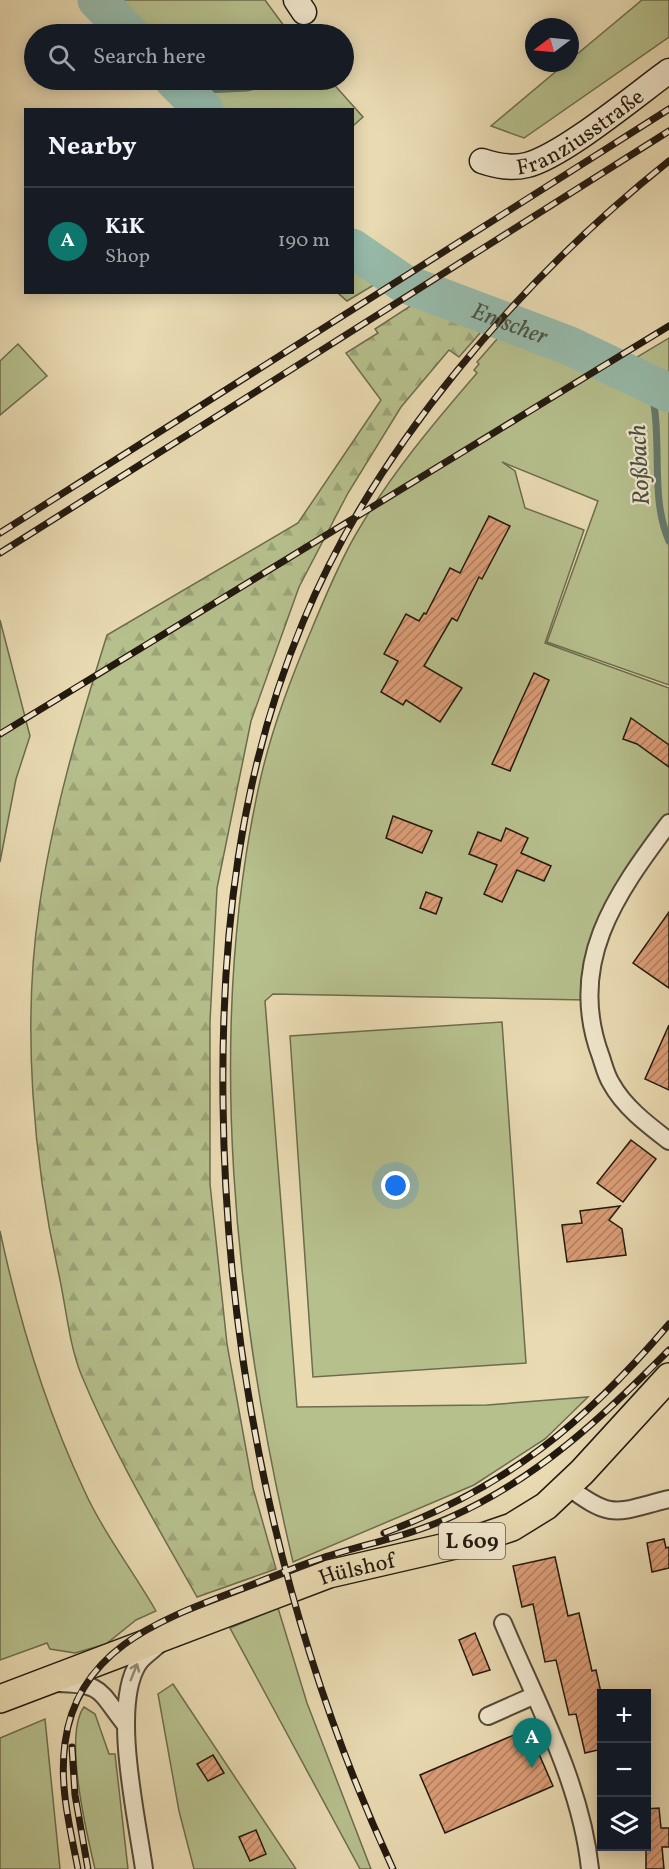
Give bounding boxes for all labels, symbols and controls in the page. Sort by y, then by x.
north arrow [525,18,579,72]
search box [24,24,354,90]
icon: search [45,41,78,74]
text: Search here [93,42,206,73]
street label: Franziusstraße [514,82,651,185]
text: Nearby [48,129,137,165]
text: KiK [105,212,145,243]
text: A [60,227,75,255]
text: 190 m [278,227,330,255]
text: Shop [105,243,150,271]
water label: Emscher [466,295,553,355]
water label: Roßbach [622,423,660,506]
your location [381,1171,410,1200]
road number: L 609 [439,1523,505,1559]
street label: Hülshof [314,1546,400,1595]
one-way arrow [129,1664,140,1682]
map controls [597,1689,651,1851]
button: + [597,1689,651,1743]
pin: A [512,1718,552,1768]
button: − [597,1743,651,1797]
button: layers [597,1797,651,1851]

